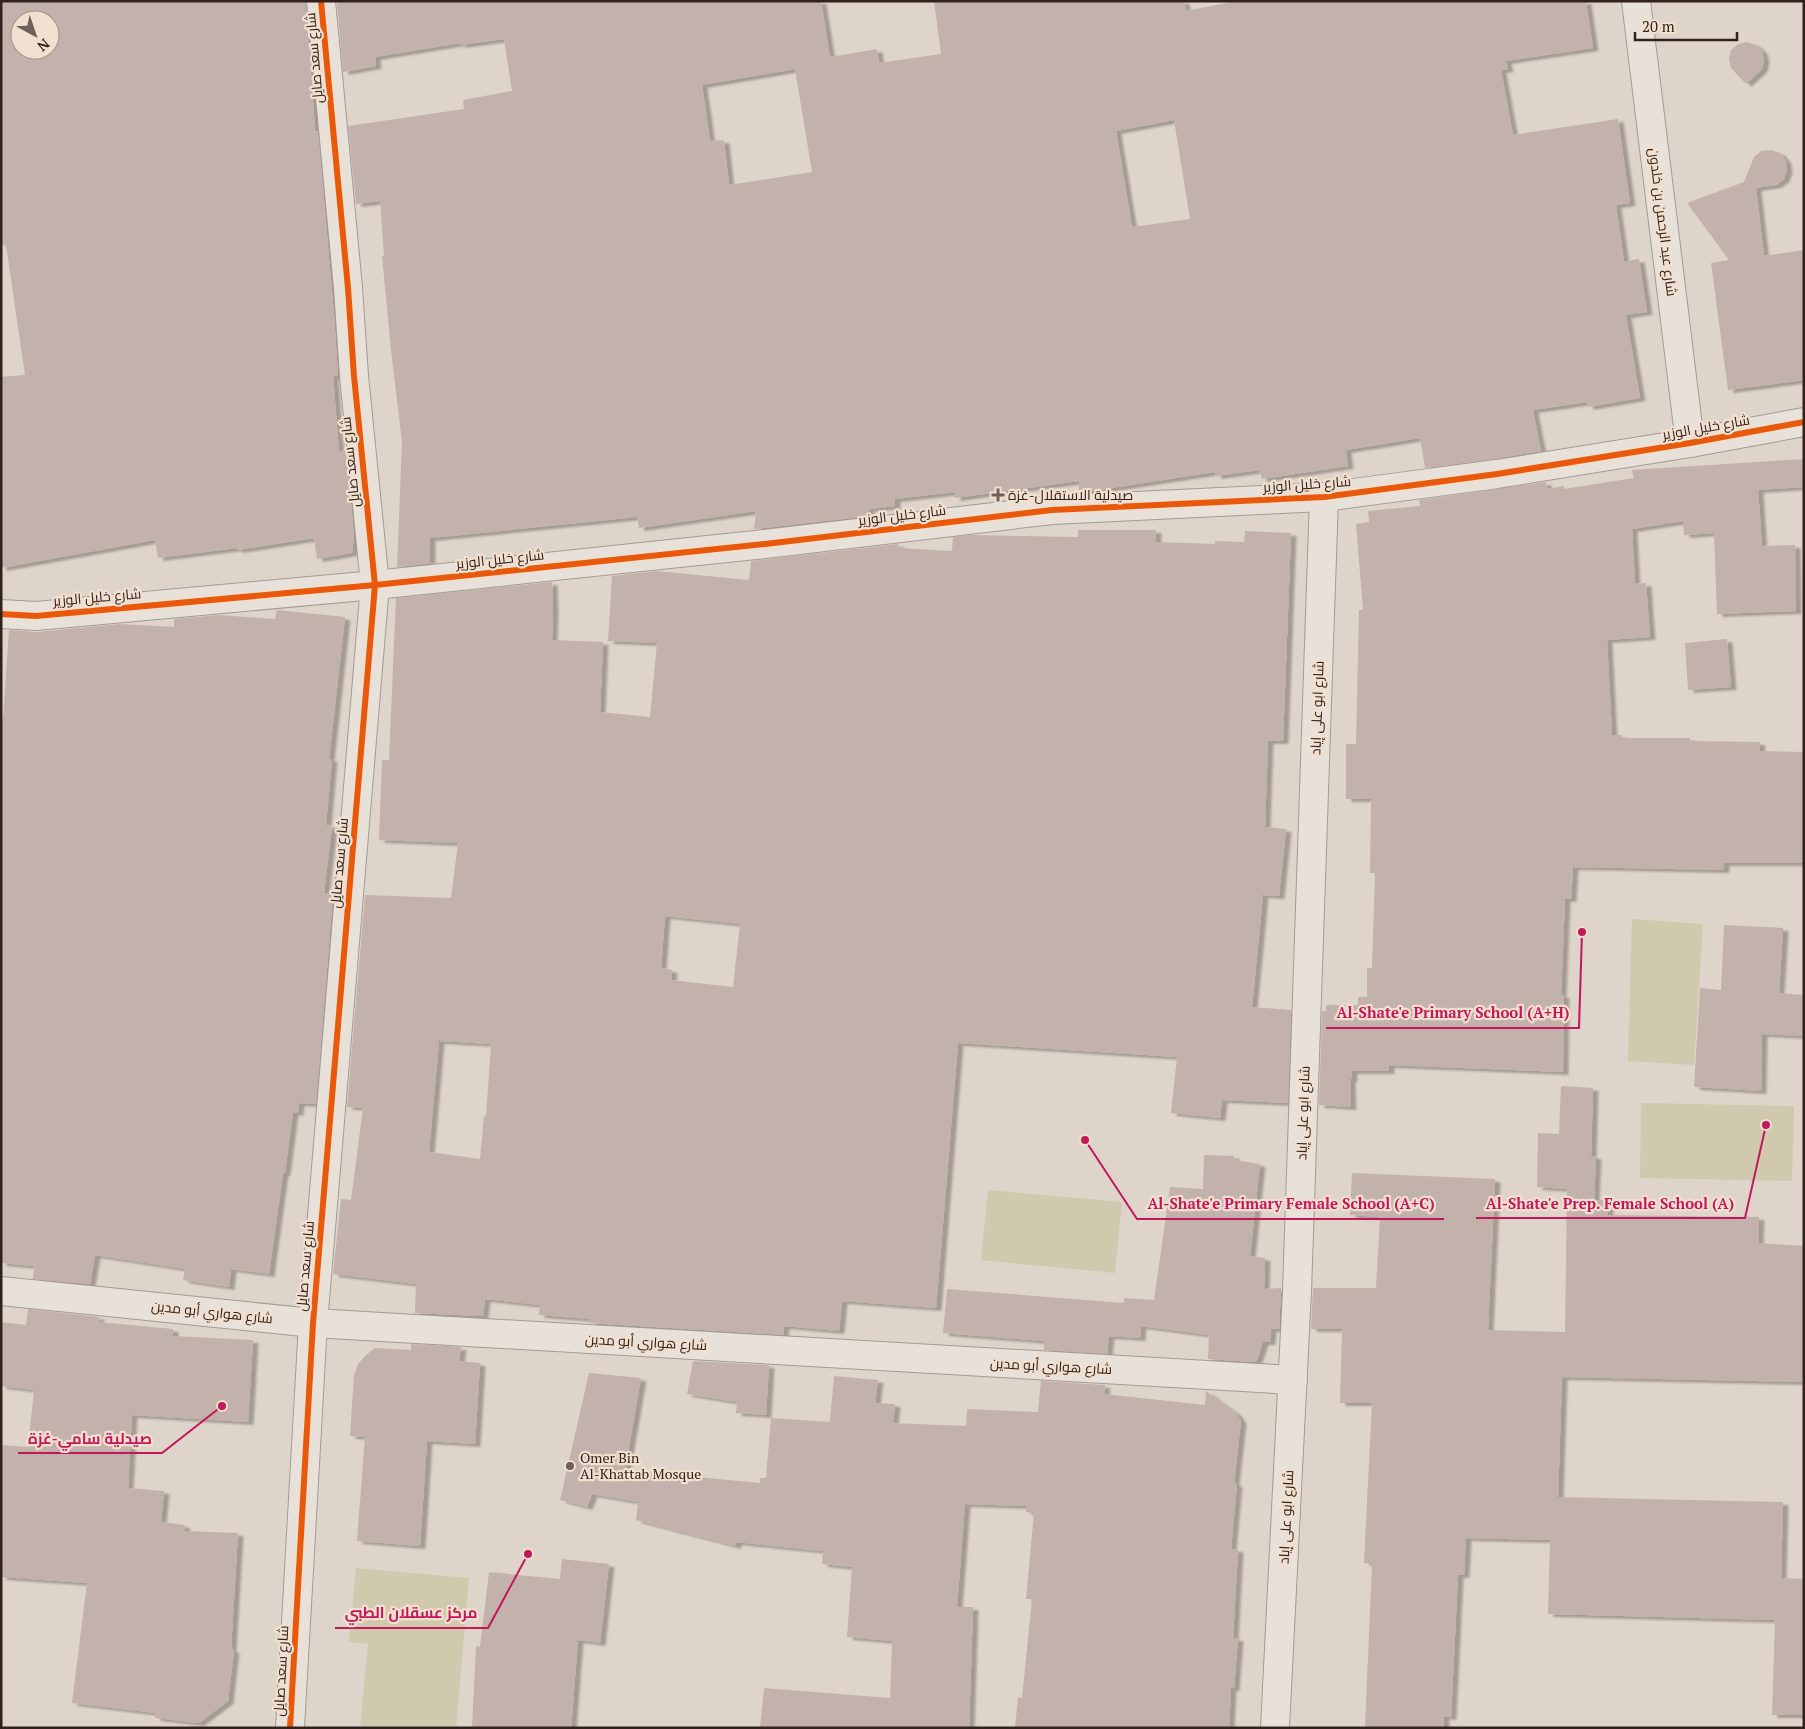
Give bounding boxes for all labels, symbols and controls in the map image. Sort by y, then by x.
north arrow [10,10,60,60]
scale bar [1635,10,1738,42]
street label: شارع سعد صايل [300,12,327,104]
text: 20 m [1642,16,1675,36]
text: N [33,35,54,56]
street label: شارع عبد الرحمن بن خلدون [1645,147,1682,297]
street label: شارع خليل الوزير [1660,409,1751,444]
street label: شارع سعد صايل [335,416,364,508]
street label: شارع خليل الوزير [1261,471,1352,496]
place label: صيدلية الاستقلال-غزة [1008,485,1133,504]
marker: صيدلية الاستقلال-غزة [992,489,1004,501]
street label: شارع خليل الوزير [856,500,947,529]
street label: شارع خليل الوزير [454,544,545,573]
street label: شارع خليل الوزير [51,583,142,610]
street label: شارع ابو على إياد [1305,661,1328,755]
street label: شارع سعد صايل [325,817,352,909]
callout: Al-Shate'e Primary School (A+H) [1326,998,1579,1028]
text: Al-Shate'e Primary School (A+H) [1336,1002,1570,1022]
street label: شارع ابو على إياد [1291,1066,1314,1160]
callout: Al-Shate'e Prep. Female School (A) [1476,1188,1745,1218]
callout: Al-Shate'e Primary Female School (A+C) [1137,1189,1444,1219]
text: Al-Shate'e Primary Female School (A+C) [1147,1193,1435,1213]
text: Al-Shate'e Prep. Female School (A) [1486,1193,1734,1213]
street label: شارع سعد صايل [291,1220,318,1312]
street label: شارع هواري أبو مدين [150,1296,274,1330]
street label: شارع هواري أبو مدين [584,1329,708,1357]
street label: شارع هواري أبو مدين [989,1353,1113,1381]
callout: صيدلية سامي-غزة [18,1423,162,1453]
text: صيدلية سامي-غزة [28,1428,152,1451]
place label: Omer Bin Al-Khattab Mosque [580,1448,701,1483]
marker: Omer Bin Al-Khattab Mosque [564,1460,576,1472]
street label: شارع ابو على إياد [1274,1469,1297,1565]
callout: مركز عسقلان الطبي [335,1598,488,1628]
text: مركز عسقلان الطبي [345,1602,477,1625]
street label: شارع سعد صايل [269,1625,292,1717]

